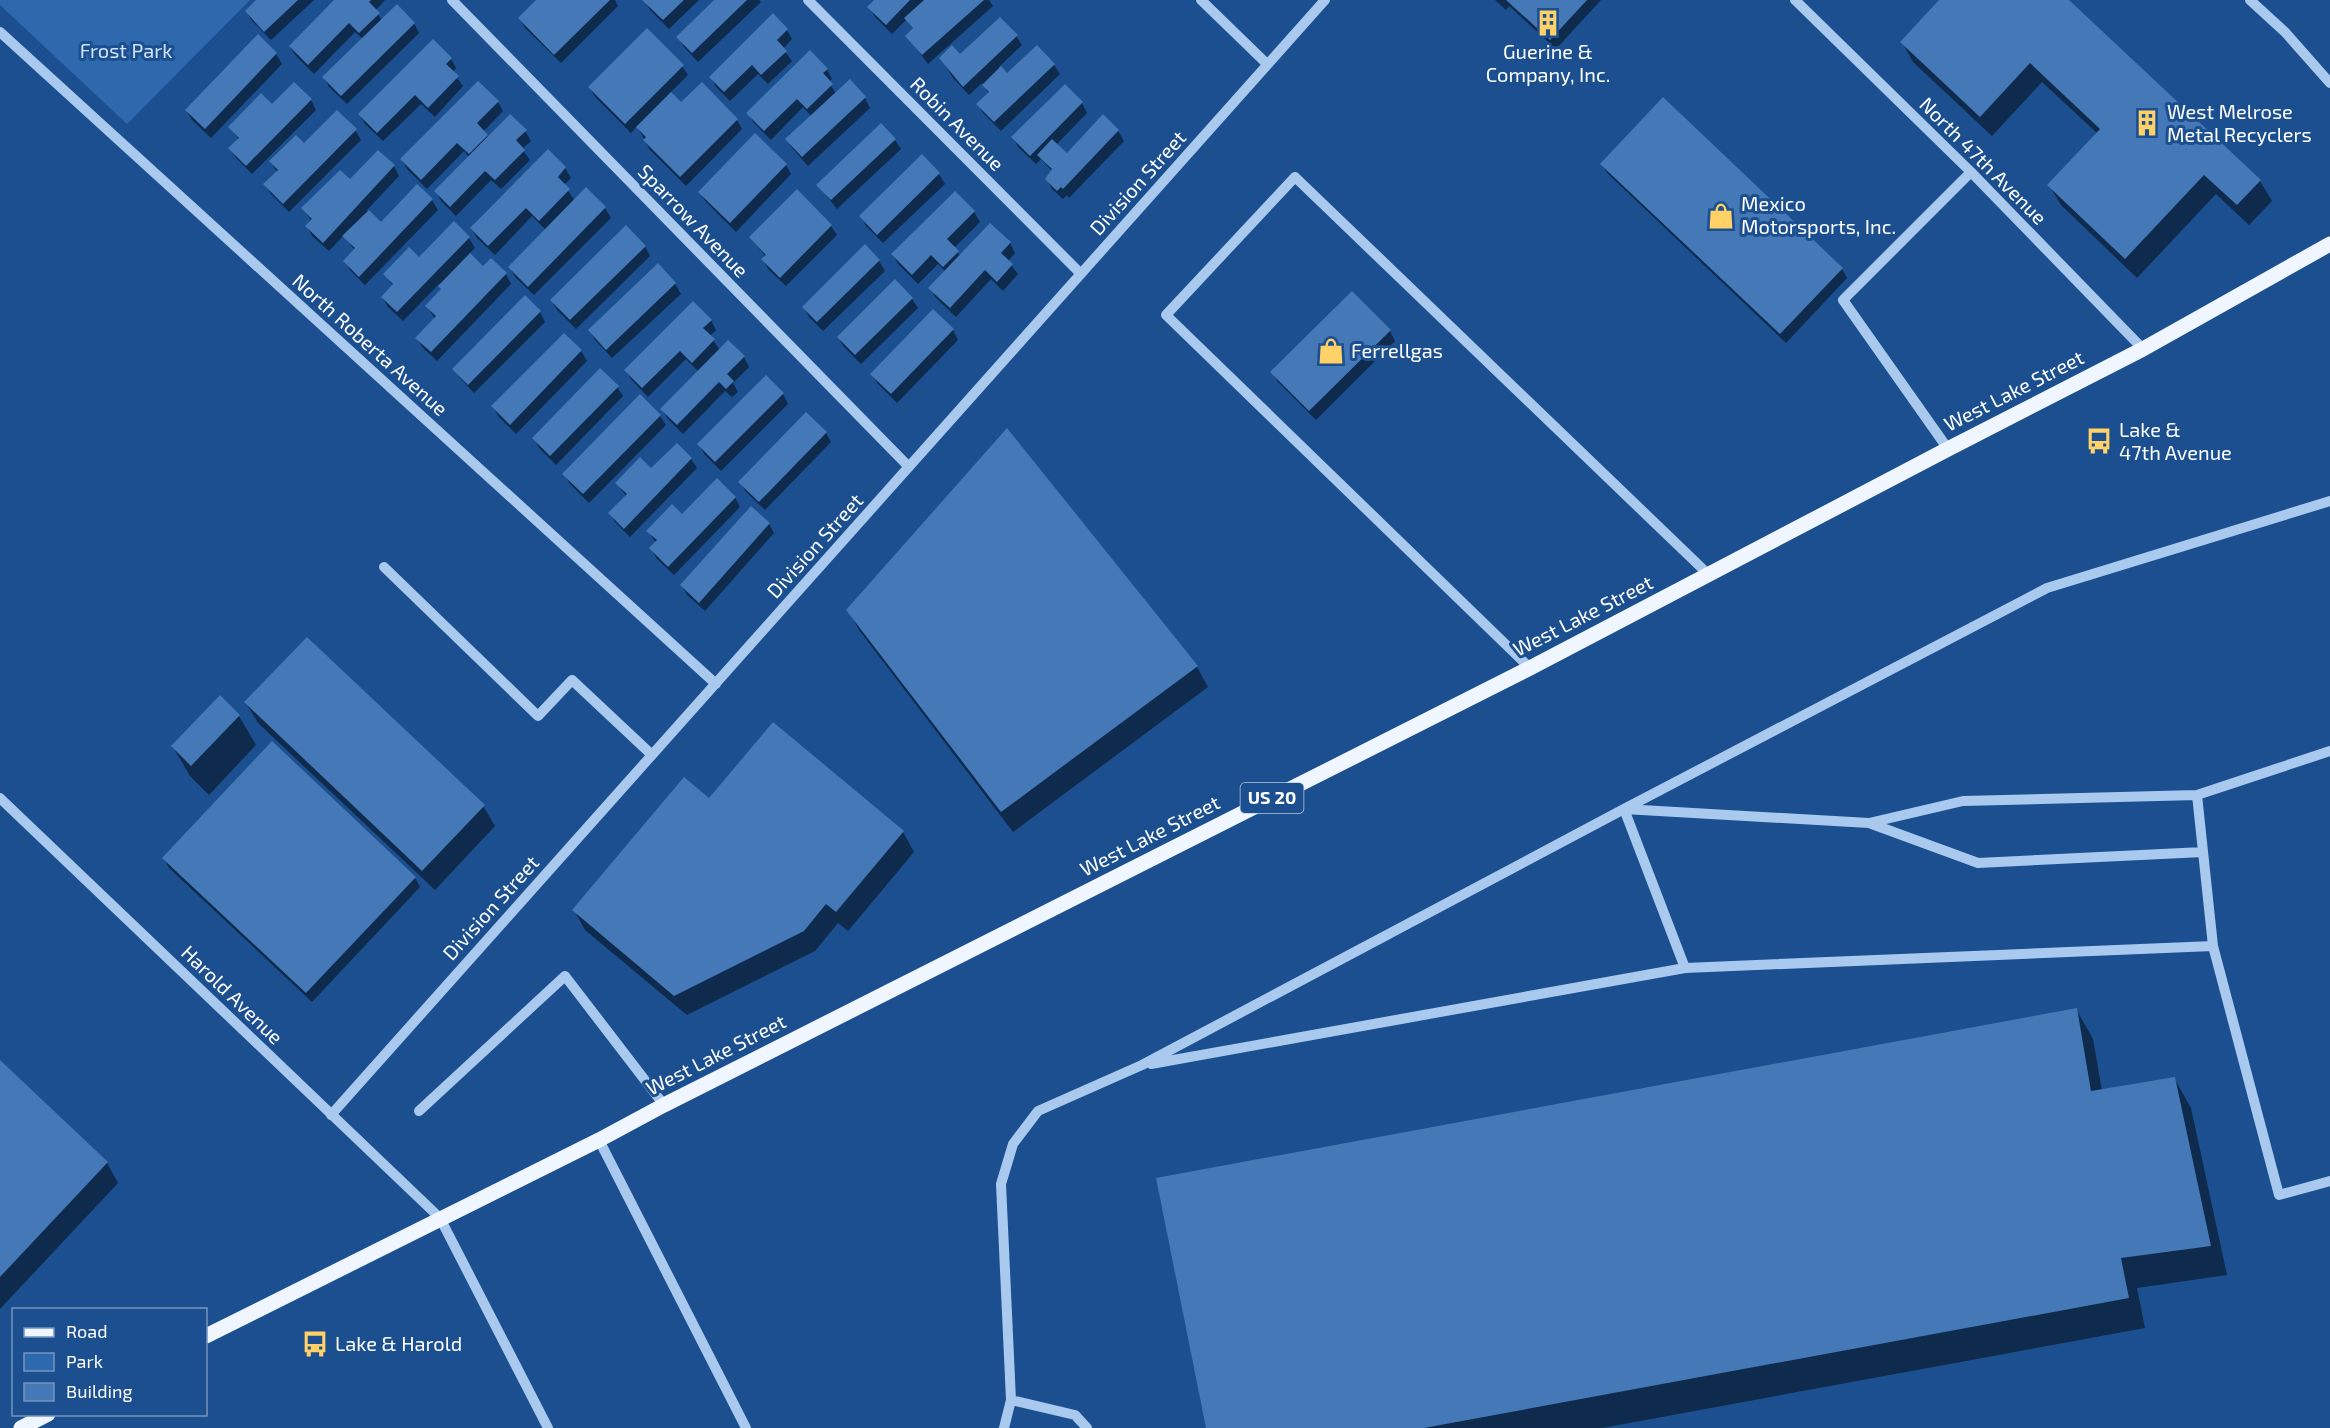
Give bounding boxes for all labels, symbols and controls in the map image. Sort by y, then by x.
building icon: Guerine & Company, Inc. [1533,8,1563,38]
park label: Frost Park [80,38,172,62]
place label: Guerine & Company, Inc. [1486,39,1610,86]
street label: Robin Avenue [906,71,1010,175]
street label: North 47th Avenue [1915,92,2052,229]
place label: West Melrose Metal Recyclers [2167,99,2312,146]
building icon: West Melrose Metal Recyclers [2132,108,2162,138]
street label: Division Street [1084,125,1191,239]
street label: Sparrow Avenue [634,159,754,282]
place label: Mexico Motorsports, Inc. [1741,191,1896,238]
shop icon: Mexico Motorsports, Inc. [1706,201,1736,231]
street label: North Roberta Avenue [288,268,453,420]
shop icon: Ferrellgas [1316,336,1346,366]
place label: Ferrellgas [1351,338,1443,362]
street label: West Lake Street [1940,344,2088,436]
place label: Lake & 47th Avenue [2119,417,2232,464]
bus stop icon: Lake & 47th Avenue [2084,426,2114,456]
street label: Division Street [761,488,868,602]
street label: West Lake Street [1509,569,1657,661]
road number: US 20 [1240,783,1304,813]
street label: West Lake Street [1076,789,1224,881]
street label: Division Street [437,850,544,964]
street label: Harold Avenue [177,940,288,1049]
street label: West Lake Street [642,1008,790,1100]
legend [12,1308,207,1416]
text: Road [66,1320,107,1342]
bus stop icon: Lake & Harold [300,1329,330,1359]
place label: Lake & Harold [335,1331,462,1355]
text: Park [66,1350,103,1372]
text: Building [66,1380,133,1402]

